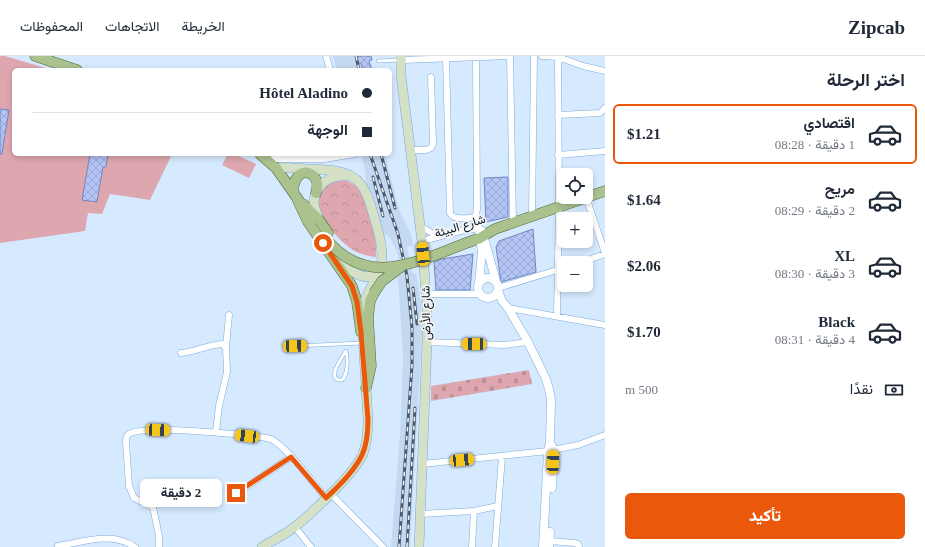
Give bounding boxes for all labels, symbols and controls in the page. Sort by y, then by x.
text: Zipcab [848,17,905,38]
text: المحفوظات [20,19,83,34]
text: الاتجاهات [105,19,159,34]
text: الخريطة [181,19,225,34]
text: اختر الرحلة [827,70,905,90]
text: Hôtel Aladino [259,85,348,101]
text: اقتصادي [803,115,855,131]
icon: car [867,116,903,152]
text: الوجهة [307,122,348,138]
text: $1.21 [627,126,661,142]
text: 1 دقيقة · 08:28 [775,137,855,152]
map controls [557,168,593,292]
button: locate [557,168,593,204]
text: مريح [825,181,855,197]
icon: car [867,182,903,218]
text: $1.64 [627,192,661,208]
text: 2 دقيقة · 08:29 [775,203,855,218]
street label: شارع البيئة [433,212,488,242]
button: + [557,212,593,248]
route start [314,234,332,252]
car [416,242,430,266]
text: XL [834,248,855,264]
icon: car [867,248,903,284]
button: − [557,256,593,292]
text: $2.06 [627,258,661,274]
text: 3 دقيقة · 08:30 [775,266,855,281]
street label: شارع الأرض [419,285,435,341]
text: Black [818,314,855,330]
icon: car [867,314,903,350]
text: $1.70 [627,324,661,340]
text: 4 دقيقة · 08:31 [775,332,855,347]
car [462,338,486,350]
car [283,340,307,352]
icon: cash [883,379,905,401]
text: نقدًا [850,381,873,397]
text: 500 m [625,382,658,397]
car [146,424,170,436]
car [234,429,260,443]
car [547,450,559,474]
car [450,453,474,467]
callout: 2 دقيقة [140,479,222,507]
route end [227,484,245,502]
text: 2 دقيقة [161,485,201,500]
button: تأكيد [625,493,905,539]

